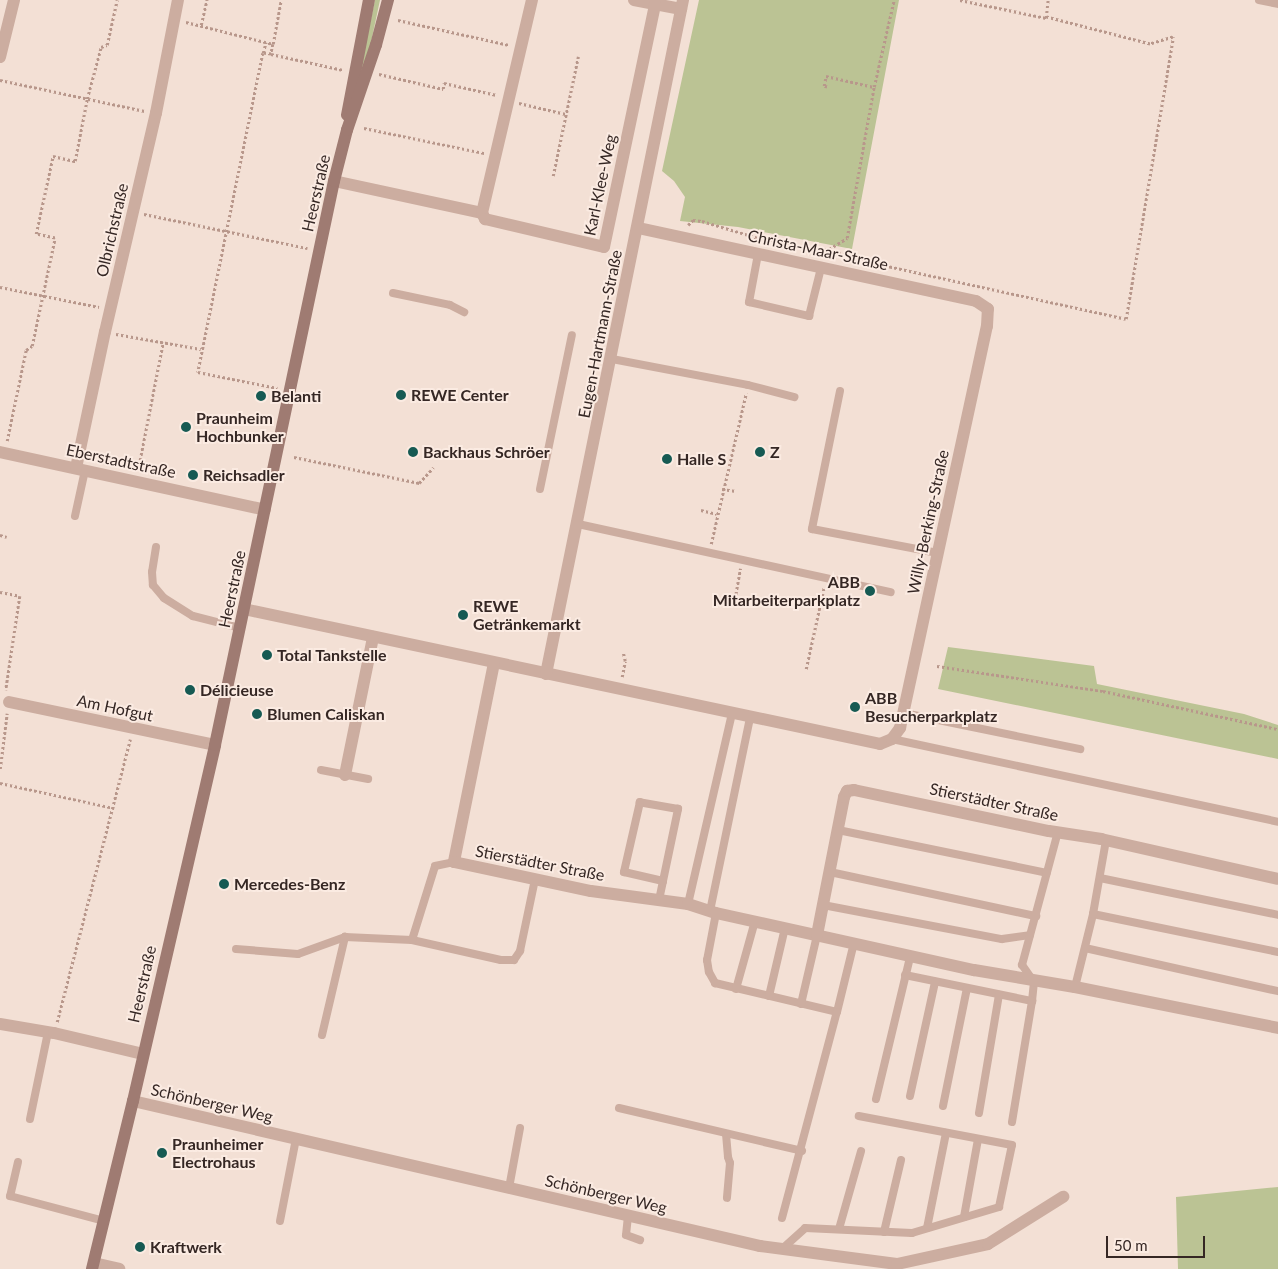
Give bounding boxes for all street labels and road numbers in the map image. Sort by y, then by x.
street label: Karl-Klee-Weg [580,132,620,238]
street label: Heerstraße [298,153,334,233]
street label: Olbrichstraße [92,181,132,279]
street label: Christa-Maar-Straße [746,226,890,274]
street label: Eugen-Hartmann-Straße [574,248,626,420]
street label: Eberstadtstraße [64,440,178,482]
street label: Willy-Berking-Straße [903,448,953,596]
street label: Heerstraße [214,549,250,629]
street label: Am Hofgut [75,691,155,725]
street label: Stierstädter Straße [928,779,1060,825]
street label: Stierstädter Straße [474,841,606,885]
street label: Heerstraße [124,944,160,1024]
street label: Schönberger Weg [149,1080,275,1126]
street label: Schönberger Weg [543,1171,669,1217]

